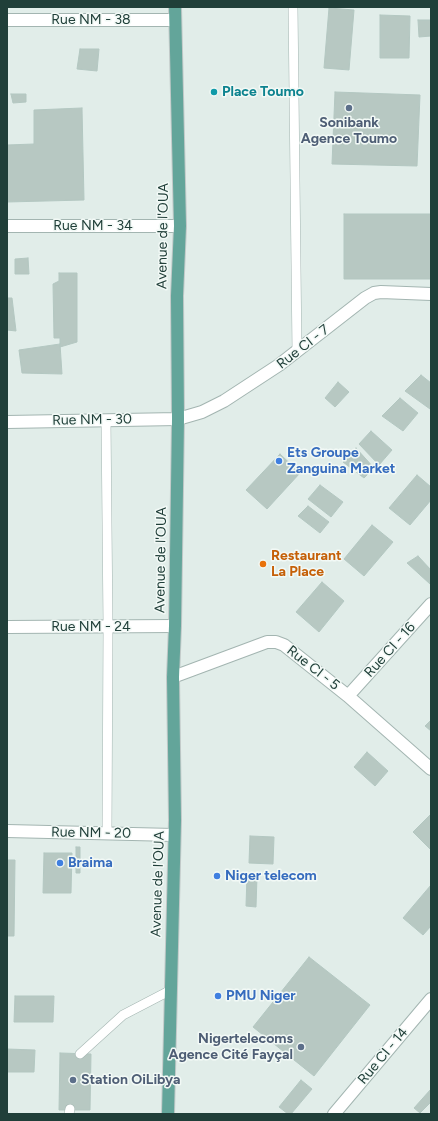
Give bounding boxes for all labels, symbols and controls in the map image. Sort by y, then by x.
street label: Rue NM - 38 [51,12,131,28]
place label: Place Toumo [222,84,304,100]
marker: Place Toumo [209,87,219,97]
marker: Sonibank Agence Toumo [344,103,354,113]
place label: Sonibank Agence Toumo [301,115,397,148]
street label: Avenue de l'OUA [154,183,172,289]
street label: Rue NM - 34 [53,218,133,234]
street label: Rue CI - 7 [273,321,333,373]
street label: Rue NM - 30 [52,411,132,429]
place label: Ets Groupe Zanguina Market [287,445,395,478]
marker: Ets Groupe Zanguina Market [274,456,284,466]
street label: Avenue de l'OUA [152,507,170,613]
place label: Restaurant La Place [271,548,342,580]
marker: Restaurant La Place [258,559,268,569]
street label: Rue NM - 24 [51,619,131,635]
street label: Rue CI - 16 [361,619,419,681]
street label: Rue CI - 5 [283,642,343,694]
street label: Rue NM - 20 [51,824,131,842]
street label: Avenue de l'OUA [148,831,168,937]
place label: Braima [68,855,113,871]
marker: Braima [55,858,65,868]
place label: Niger telecom [225,868,317,884]
marker: Niger telecom [212,871,222,881]
place label: PMU Niger [226,988,296,1004]
marker: PMU Niger [213,991,223,1001]
street label: Rue CI - 14 [354,1024,412,1088]
place label: Nigertelecoms Agence Cité Fayçal [169,1031,293,1064]
marker: Nigertelecoms Agence Cité Fayçal [296,1042,306,1052]
place label: Station OiLibya [81,1072,180,1088]
marker: Station OiLibya [68,1075,78,1085]

